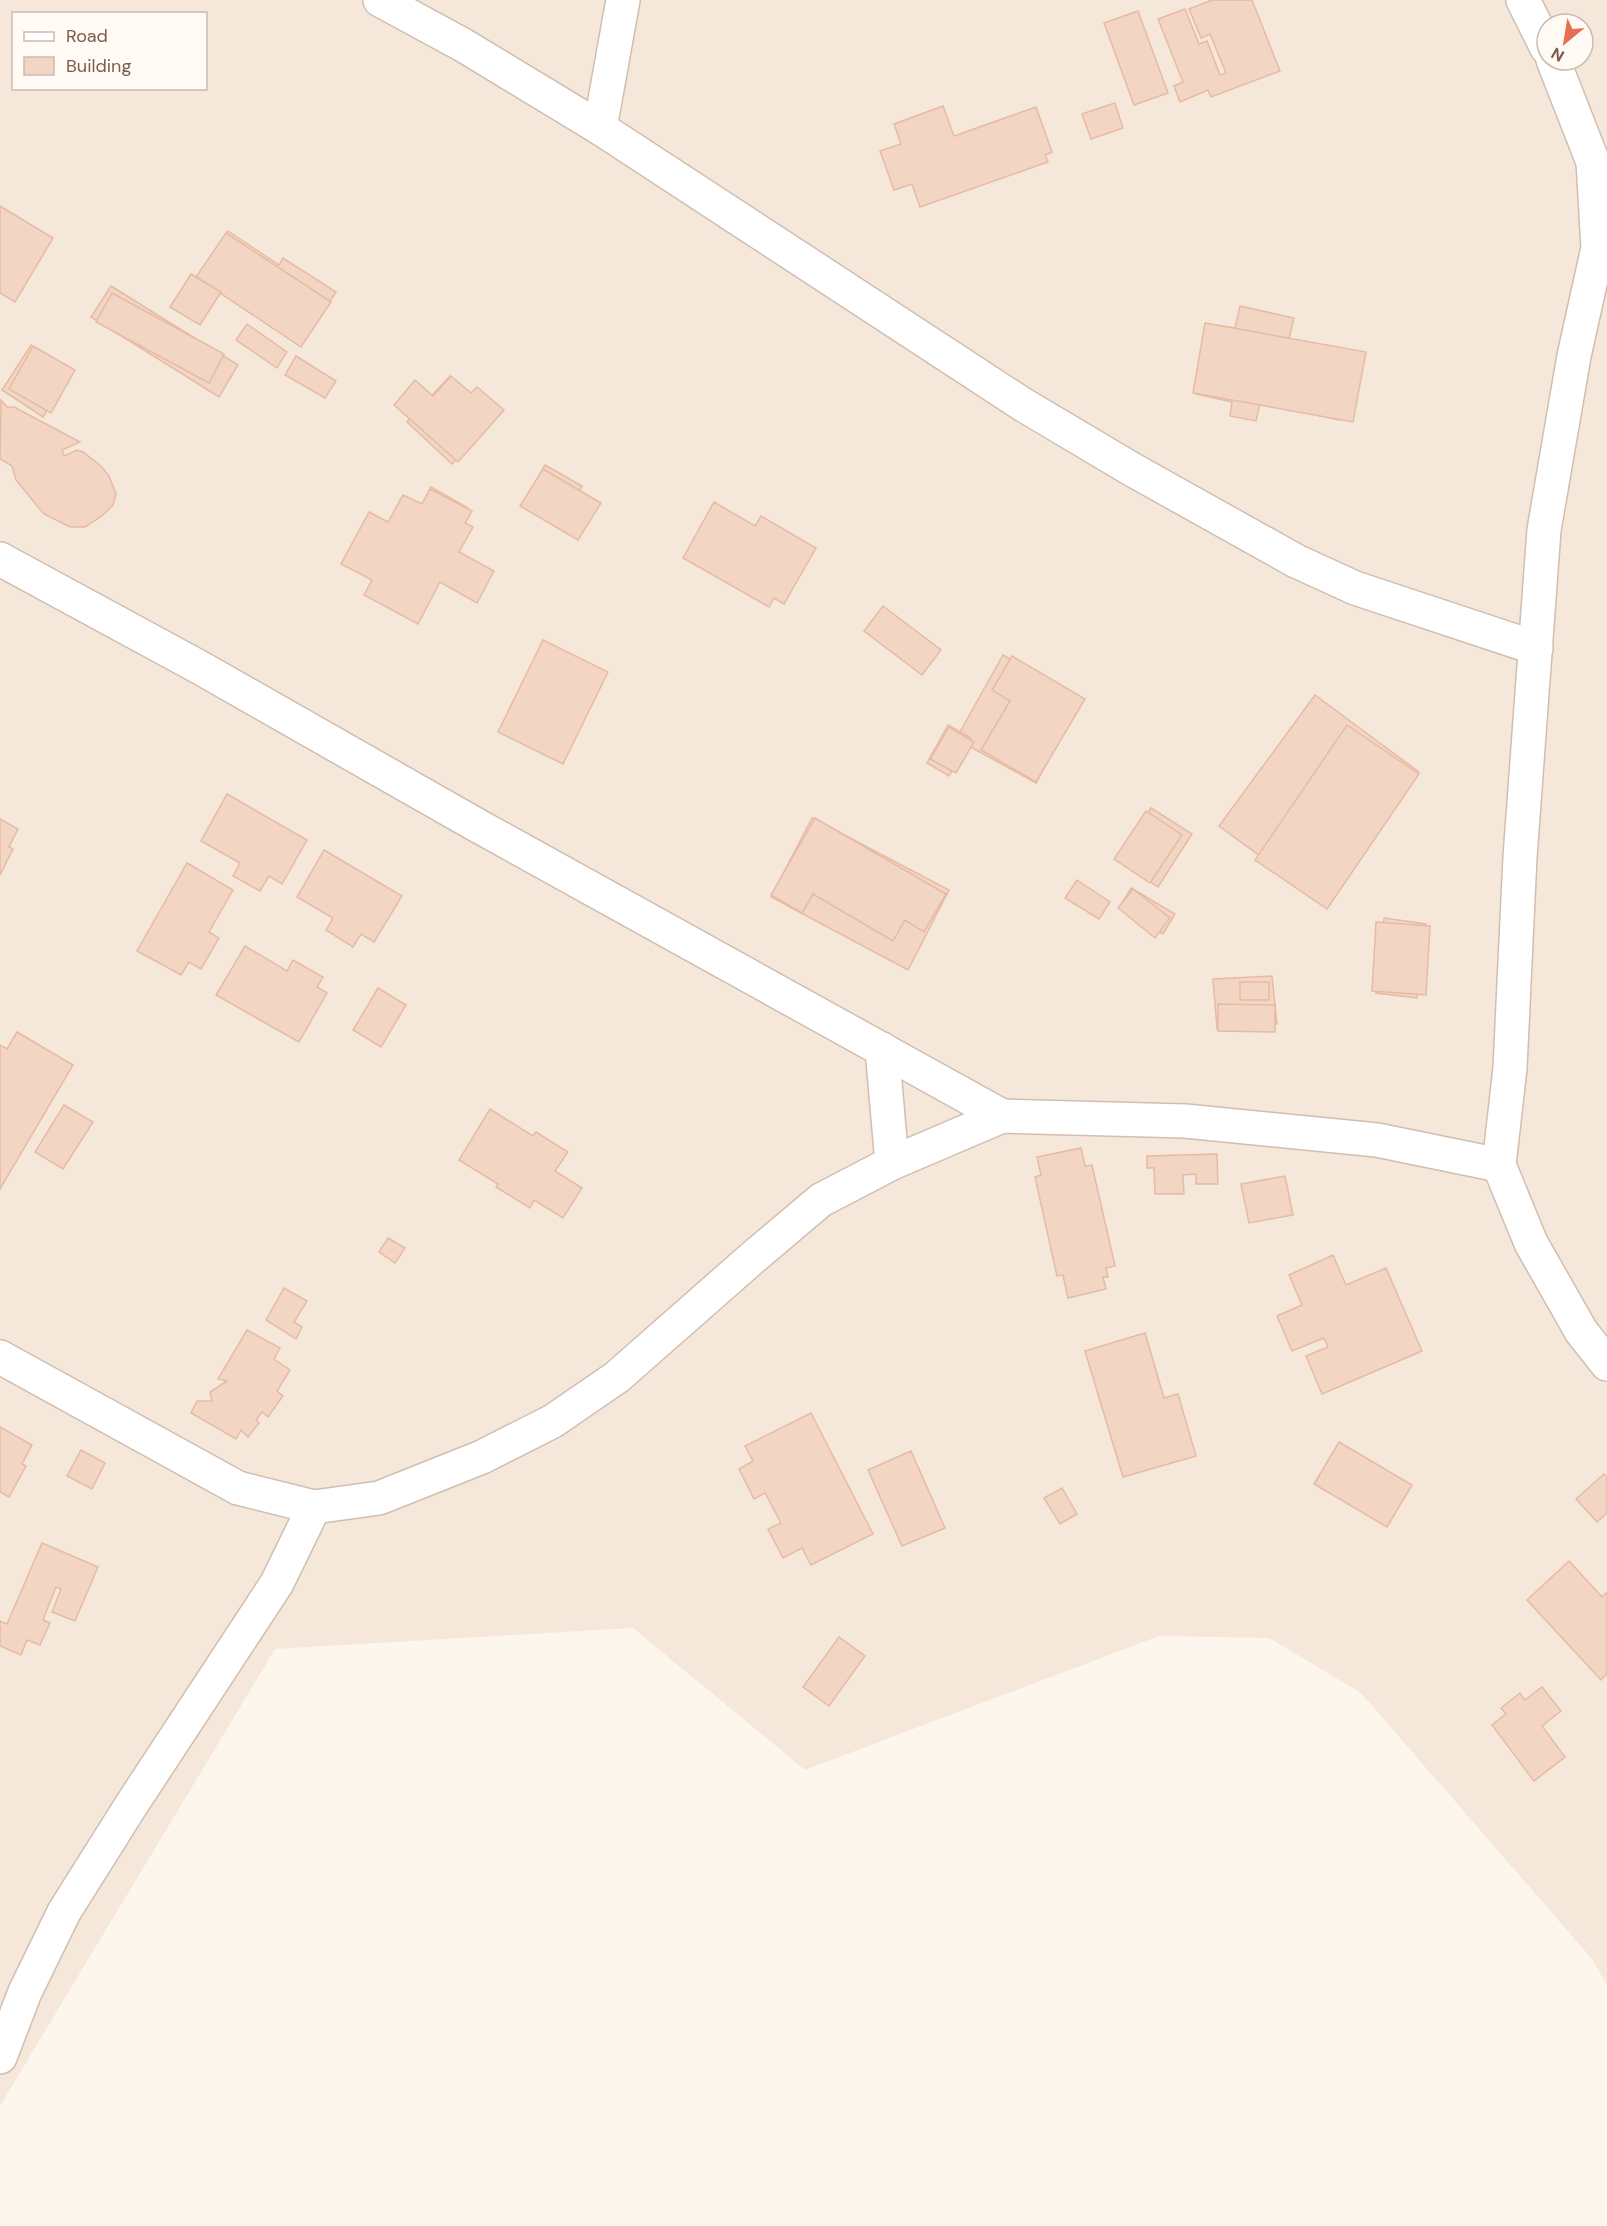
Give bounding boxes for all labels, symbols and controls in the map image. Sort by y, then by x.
legend [12,12,207,90]
north arrow [1535,12,1595,72]
text: Road [66,24,108,48]
text: N [1547,43,1568,67]
text: Building [66,54,131,78]

